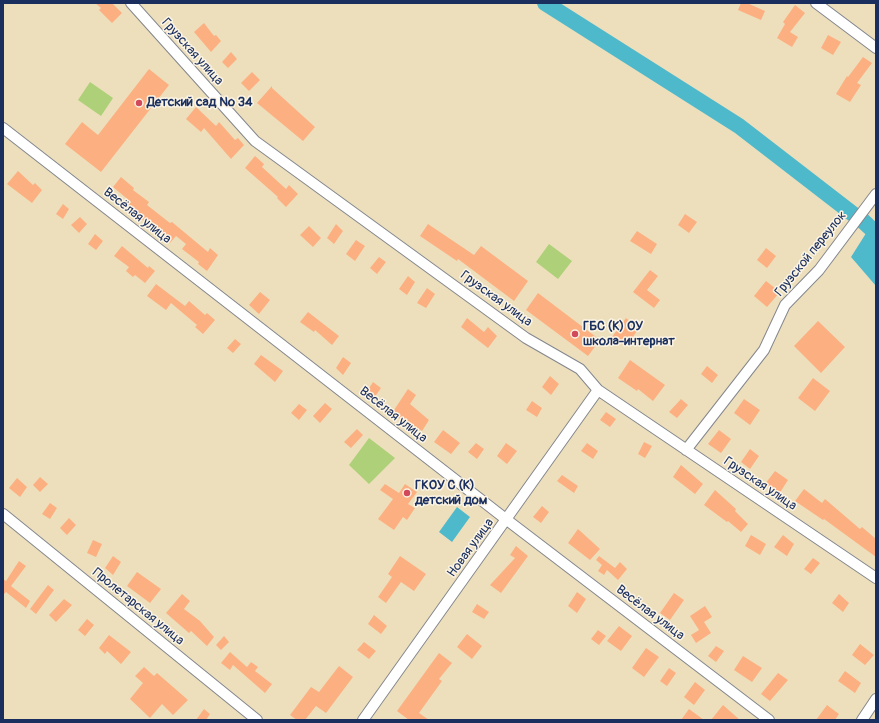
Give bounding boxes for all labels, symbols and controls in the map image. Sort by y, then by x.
street label: Грузская улица [158,15,226,89]
place label: Детский сад № 34 [147,95,253,111]
marker: Детский сад № 34 [134,98,144,108]
street label: Весёлая улица [100,185,174,247]
street label: Грузской переулок [772,208,850,300]
street label: Грузская улица [457,268,535,330]
place label: ГБС (К) ОУ школа-интернат [583,319,675,350]
marker: ГБС (К) ОУ школа-интернат [570,329,580,339]
street label: Весёлая улица [356,384,430,446]
street label: Грузская улица [720,454,800,514]
place label: ГКОУ С (К) детский дом [415,478,487,509]
marker: ГКОУ С (К) детский дом [402,488,412,498]
street label: Новая улица [444,516,498,580]
street label: Пролетарская улица [89,565,187,649]
street label: Весёлая улица [613,582,687,644]

